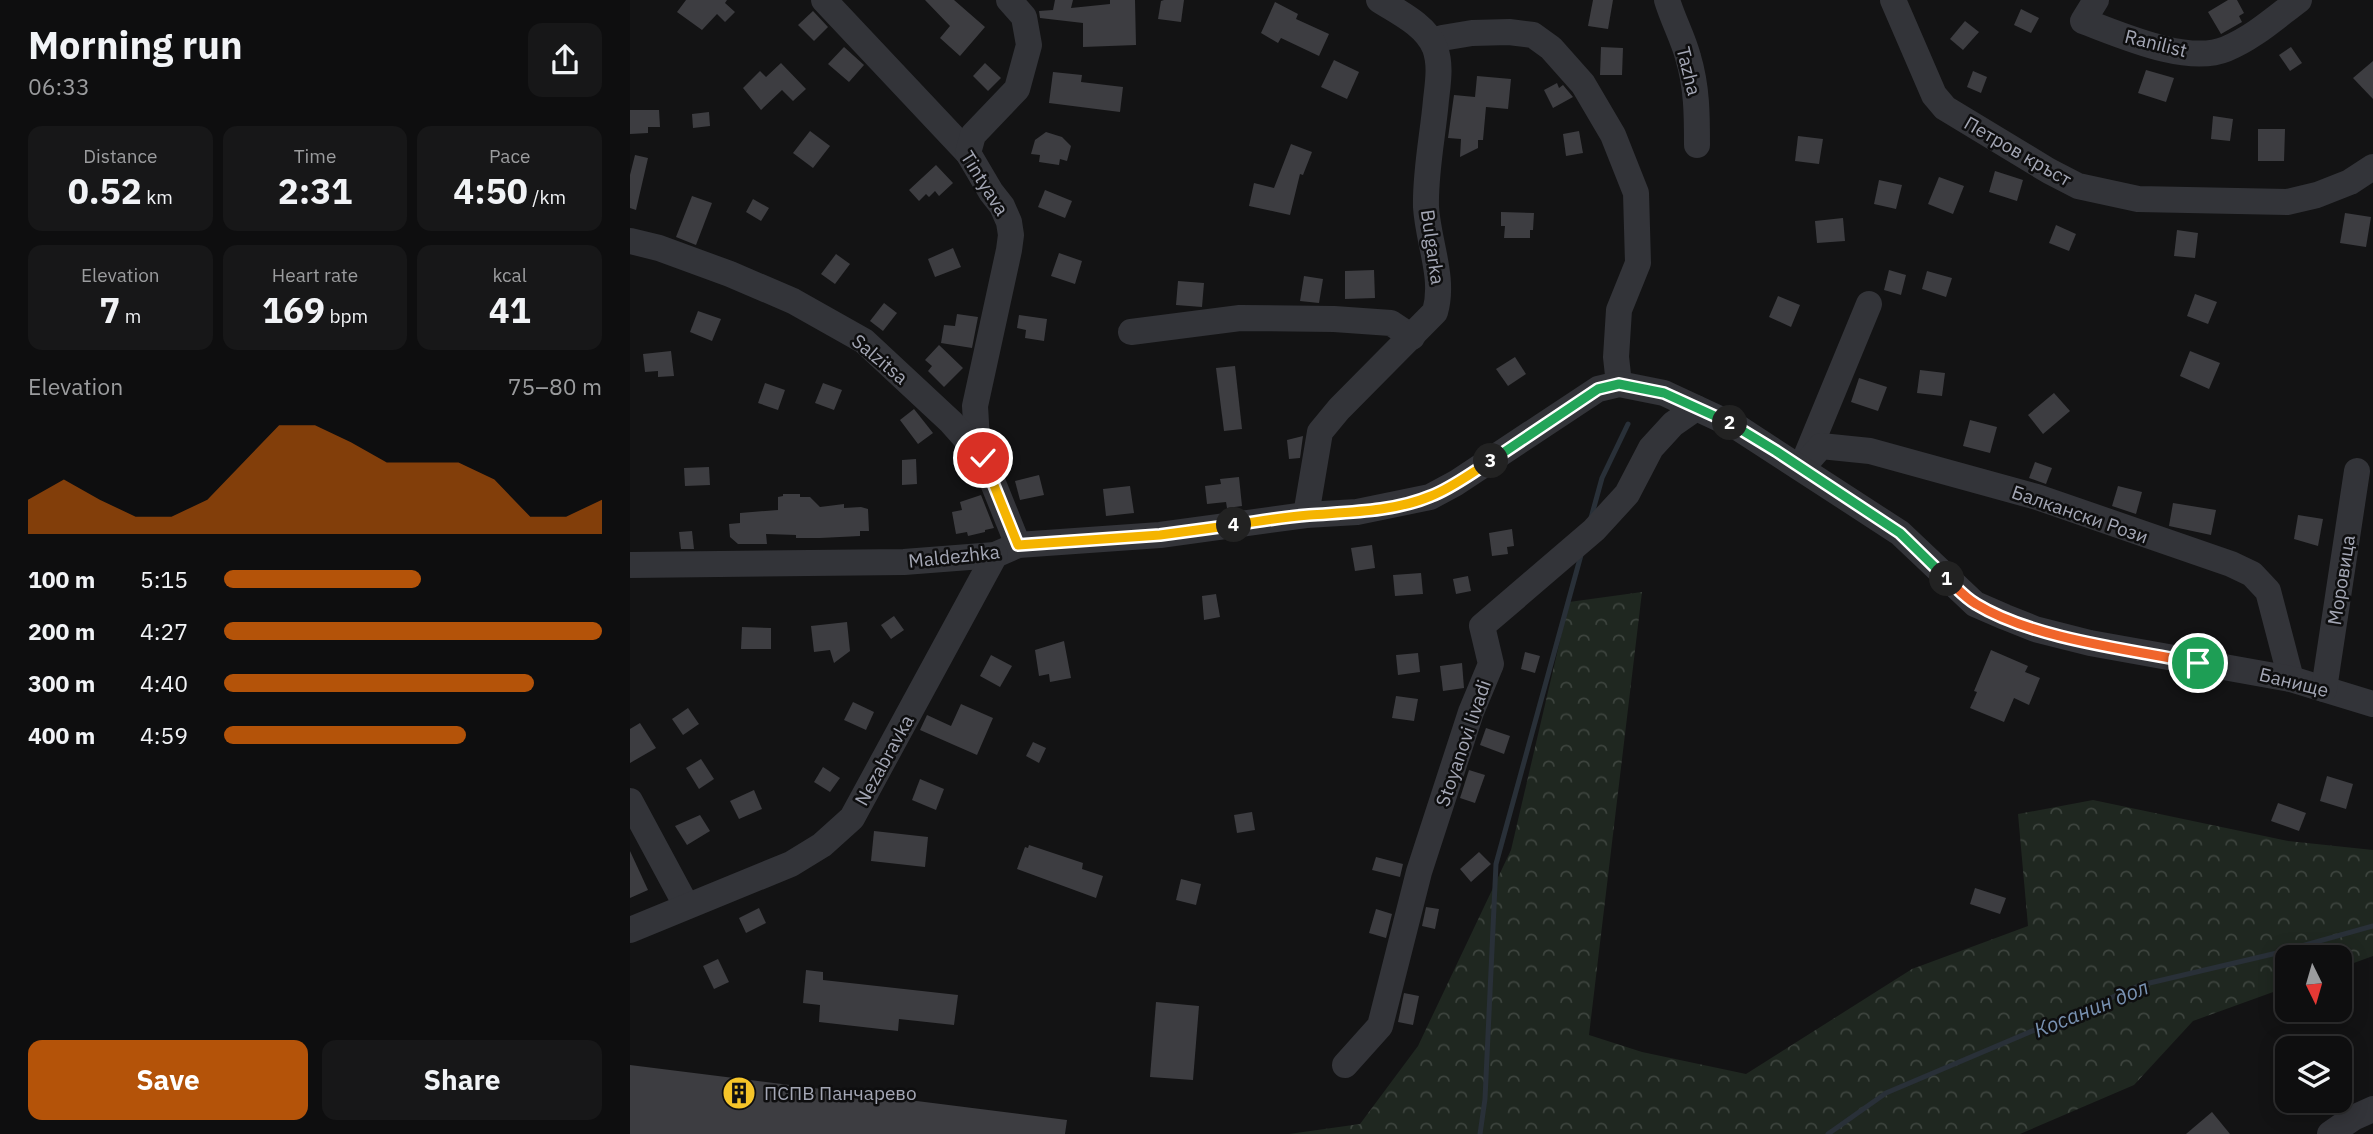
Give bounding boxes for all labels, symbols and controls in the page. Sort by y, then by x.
text: Morning run [28,20,243,69]
button: share [528,23,602,97]
street label: Ranilist [2122,24,2190,62]
street label: Tazha [1671,44,1707,98]
text: 06:33 [28,71,90,101]
street label: Петров кръст [1960,111,2076,191]
text: Distance [83,144,157,168]
text: Time [294,144,336,168]
text: Pace [489,144,530,168]
street label: Tintyava [956,146,1014,220]
text: 0.52 [68,168,142,214]
text: 2:31 [278,168,352,214]
text: 4:50 [453,168,528,214]
text: km [142,185,173,209]
text: /km [528,185,566,209]
street label: Bulgarka [1416,208,1450,286]
text: Elevation [81,263,160,287]
text: Heart rate [272,263,358,287]
text: kcal [492,263,527,287]
text: 7 [99,287,120,333]
text: 169 [262,287,325,333]
text: 41 [489,287,531,333]
text: m [120,304,141,328]
text: bpm [325,304,368,328]
street label: Salzitsa [847,329,913,389]
text: Elevation [28,371,123,401]
text: 75–80 m [508,371,602,401]
pin: 2 [1712,406,1748,440]
text: 2 [1724,410,1735,434]
pin [953,428,1013,488]
icon: check [964,439,1002,477]
pin: 3 [1474,444,1508,478]
text: 3 [1485,448,1496,472]
street label: Балкански Рози [2009,479,2151,549]
pin: 4 [1216,508,1252,542]
text: 4 [1228,512,1239,536]
street label: Моровица [2322,533,2360,627]
street label: Maldezhka [907,539,1001,573]
pin: 1 [1930,562,1964,596]
text: 100 m [28,564,95,594]
text: 5:15 [140,564,188,594]
text: 1 [1941,566,1952,590]
text: 200 m [28,616,95,646]
text: 4:27 [140,616,188,646]
pin [2168,633,2228,693]
icon: arrive [2179,644,2217,682]
street label: Банище [2257,662,2331,702]
text: 300 m [28,668,95,698]
text: 4:40 [140,668,188,698]
street label: Stoyanovi livadi [1430,676,1496,810]
street label: Nezabravka [849,710,919,810]
text: 400 m [28,720,95,750]
text: 4:59 [140,720,188,750]
north arrow [2275,945,2352,1022]
map controls [2275,945,2352,1113]
water label: Косанин дол [2030,972,2152,1044]
button: layers [2275,1036,2352,1113]
button: Save [28,1040,308,1120]
button: Share [322,1040,602,1120]
building icon: ПСПВ Панчарево [720,1074,758,1112]
place label: ПСПВ Панчарево [764,1081,917,1105]

